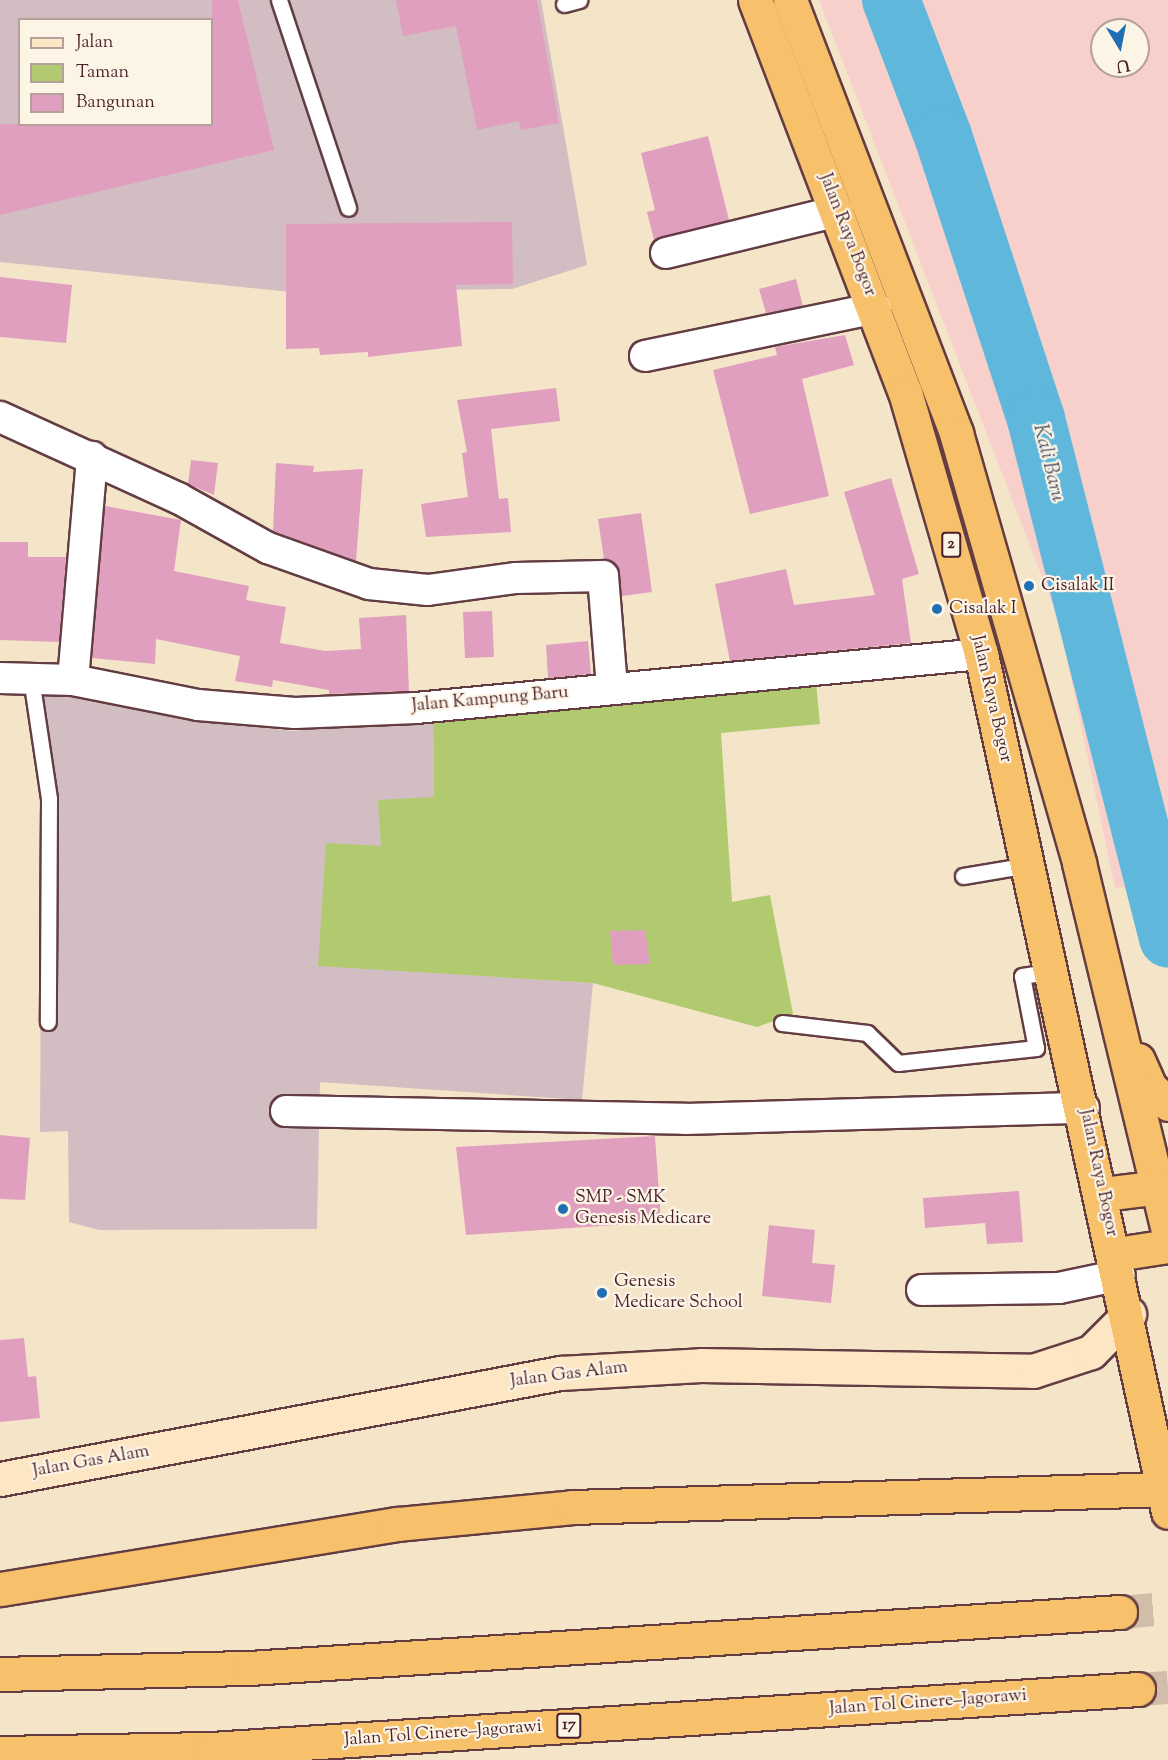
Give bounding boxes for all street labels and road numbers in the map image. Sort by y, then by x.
street label: Jalan Raya Bogor [814,171,880,299]
road number: 2 [940,532,962,558]
street label: Jalan Raya Bogor [966,633,1016,765]
street label: Jalan Kampung Baru [411,682,569,718]
street label: Jalan Raya Bogor [1074,1107,1122,1239]
street label: Jalan Gas Alam [509,1357,629,1393]
street label: Jalan Gas Alam [31,1441,151,1483]
street label: Jalan Tol Cinere–Jagorawi [828,1685,1028,1721]
road number: 17 [556,1713,582,1739]
street label: Jalan Tol Cinere–Jagorawi [343,1716,543,1752]

